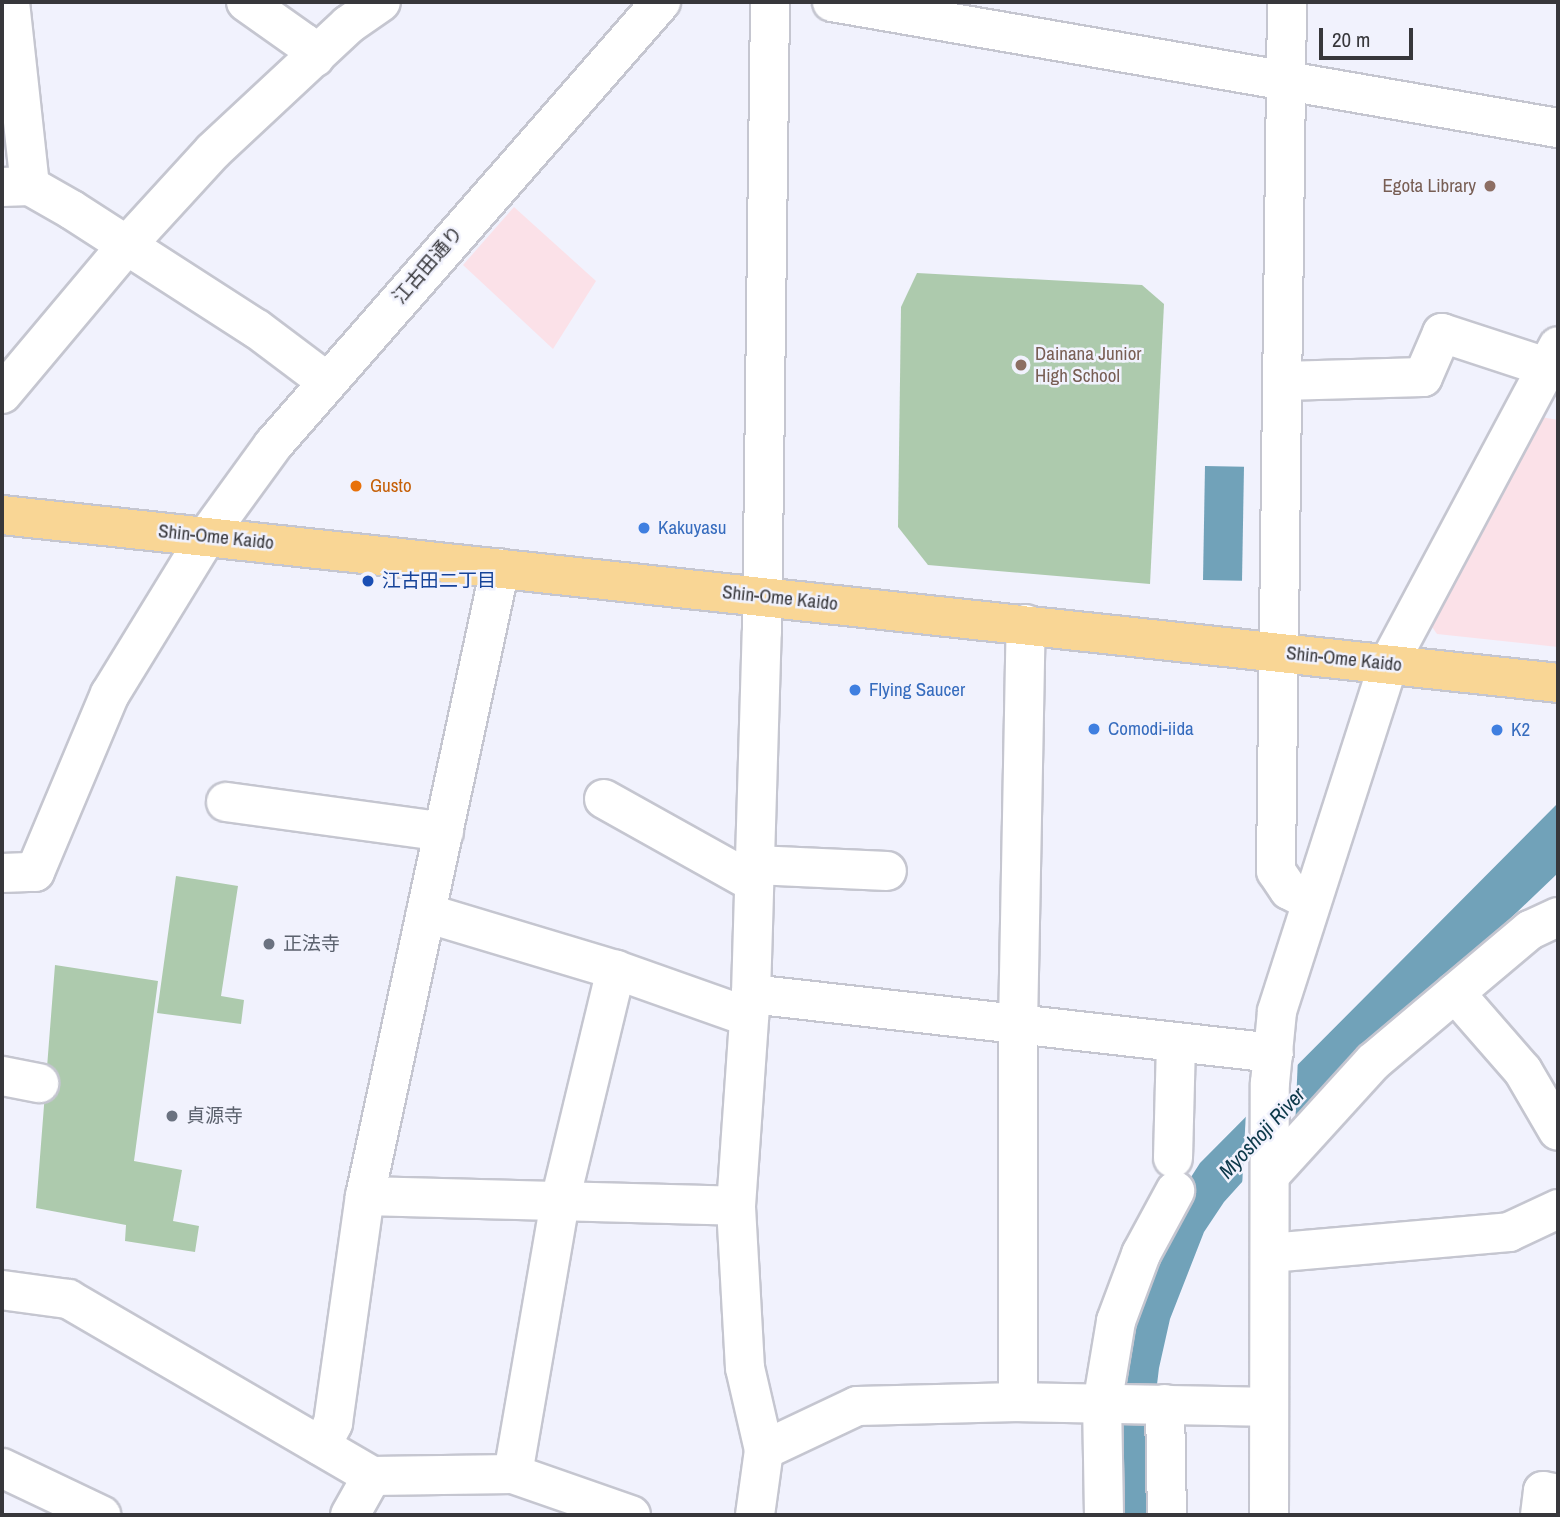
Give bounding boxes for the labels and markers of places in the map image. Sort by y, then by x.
place label: Egota Library [1382,175,1476,197]
marker: Egota Library [1482,178,1498,194]
place label: Dainana Junior High School [1035,343,1142,387]
marker: Dainana Junior High School [1013,357,1029,373]
place label: Gusto [370,475,412,497]
marker: Gusto [348,478,364,494]
place label: Kakuyasu [658,517,726,539]
marker: Kakuyasu [636,520,652,536]
place label: 江古田二丁目 [382,570,496,592]
marker: 江古田二丁目 [360,573,376,589]
place label: Flying Saucer [869,679,965,701]
marker: Flying Saucer [847,682,863,698]
place label: Comodi-iida [1108,718,1194,740]
place label: K2 [1511,719,1530,741]
marker: Comodi-iida [1086,721,1102,737]
marker: K2 [1489,722,1505,738]
place label: 正法寺 [283,933,340,955]
marker: 正法寺 [261,936,277,952]
place label: 貞源寺 [186,1105,243,1127]
marker: 貞源寺 [164,1108,180,1124]

